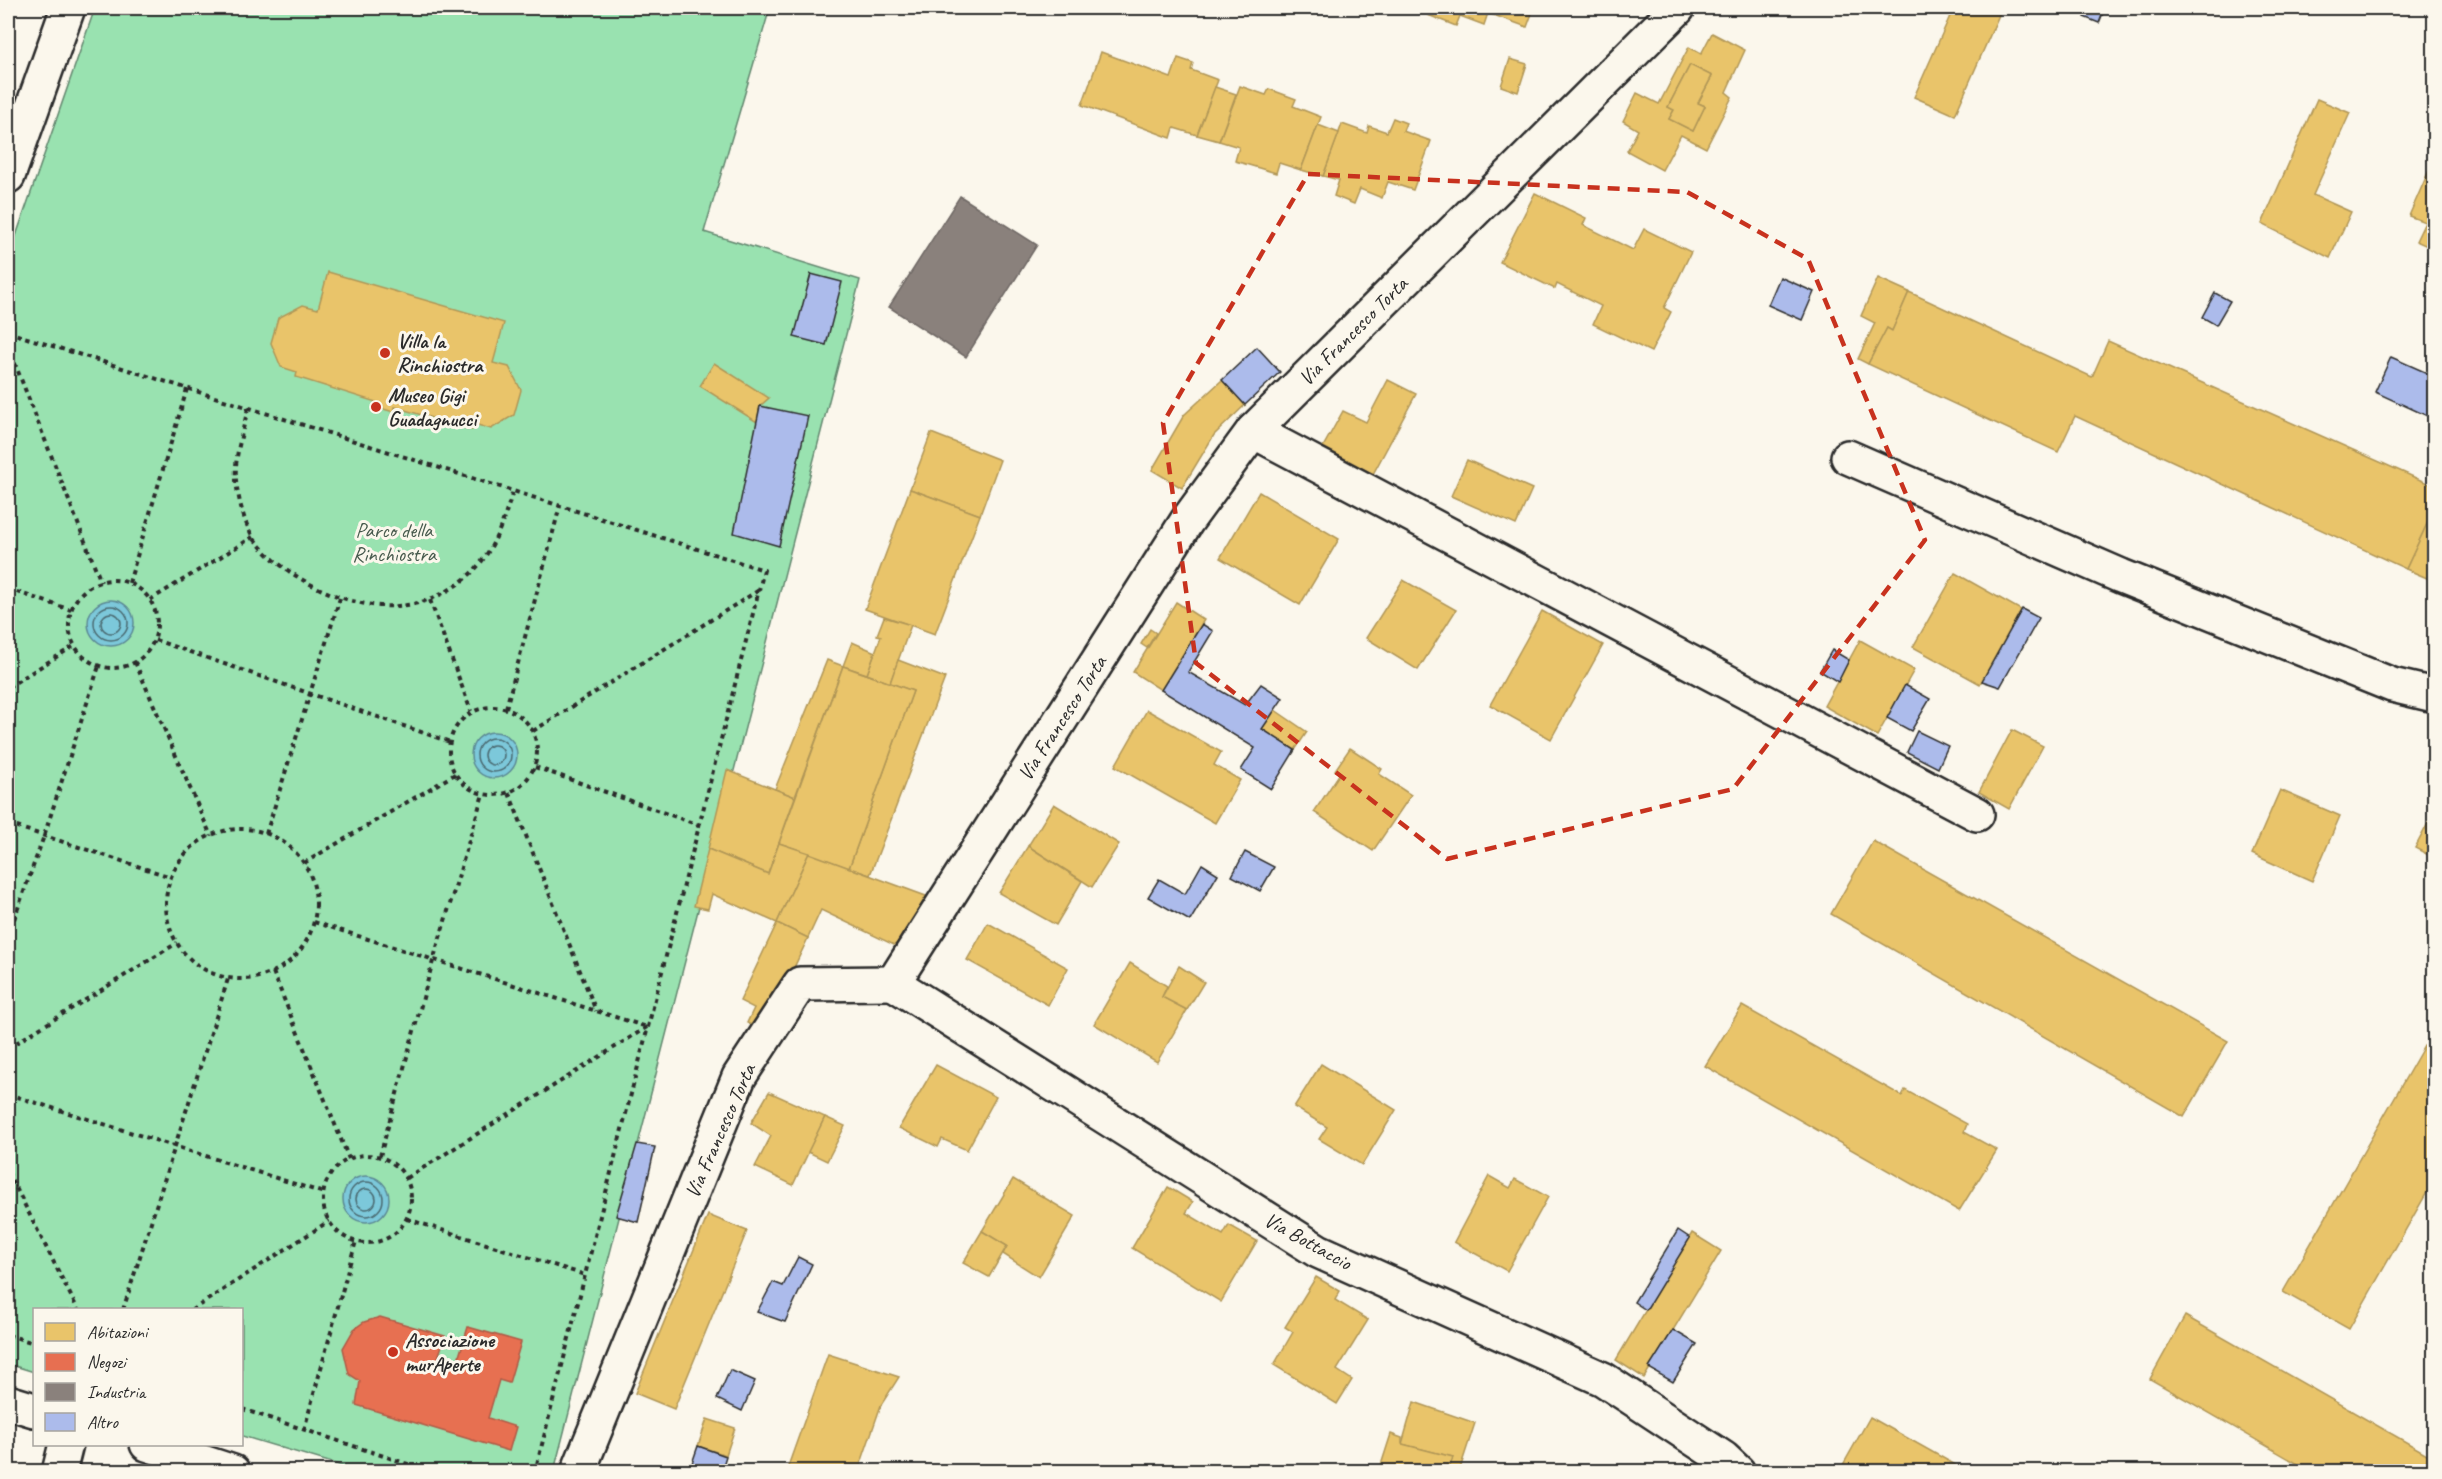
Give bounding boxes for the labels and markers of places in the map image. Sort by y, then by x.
place label: Villa la Rinchiostra [397,328,484,378]
marker: Villa la Rinchiostra [378,346,392,360]
place label: Museo Gigi Guadagnucci [388,382,479,432]
marker: Museo Gigi Guadagnucci [369,400,383,414]
place label: Associazione murAperte [405,1327,496,1377]
marker: Associazione murAperte [386,1345,400,1359]

